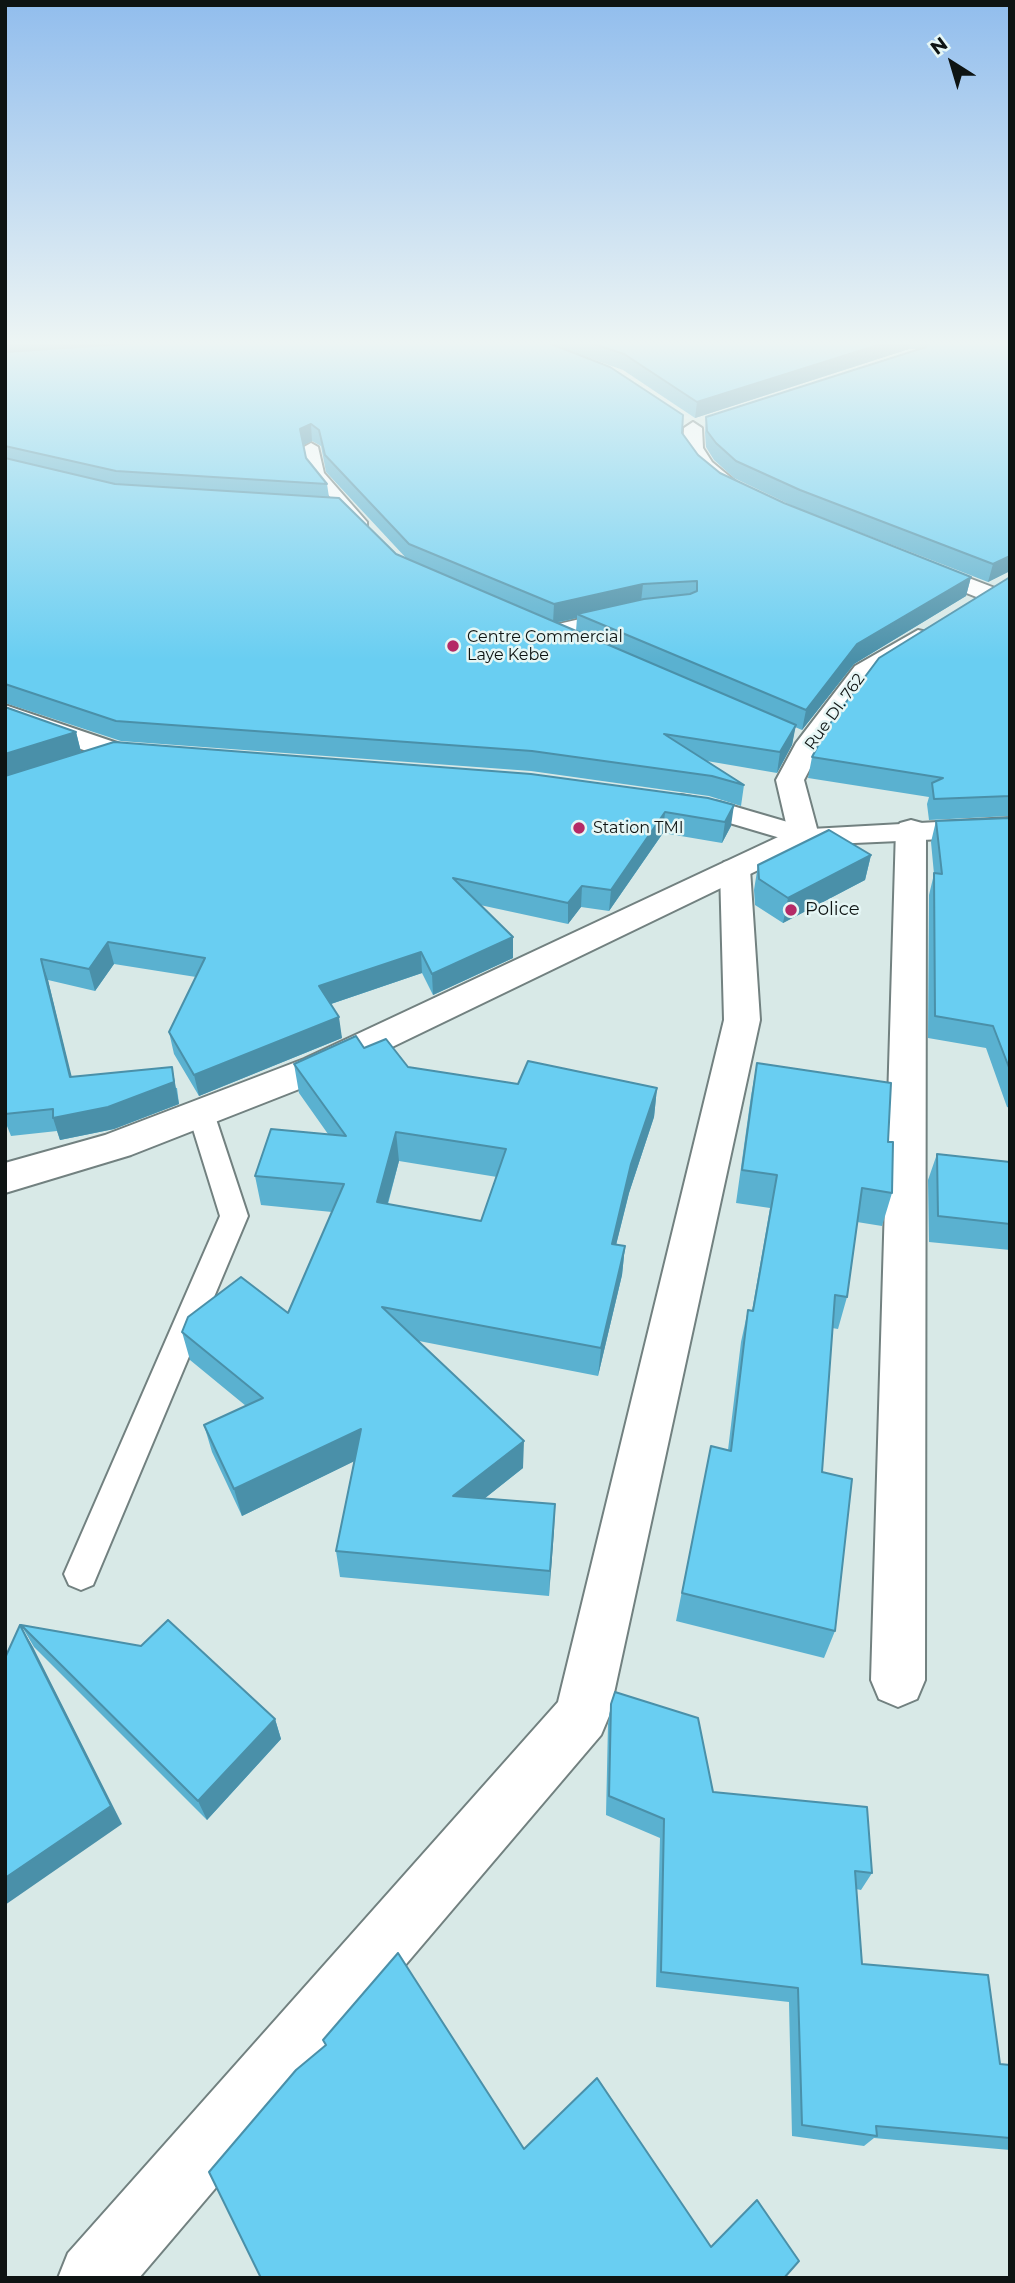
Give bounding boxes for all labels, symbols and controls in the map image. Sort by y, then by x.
north arrow [917,28,987,98]
text: N [926,32,952,60]
place label: Centre Commercial Laye Kebe [467,627,623,665]
marker: Centre Commercial Laye Kebe [445,638,461,654]
street label: Rue DI. 762 [801,670,869,754]
place label: Station TMI [593,818,684,838]
marker: Station TMI [571,820,587,836]
place label: Police [805,899,860,921]
marker: Police [783,902,799,918]

